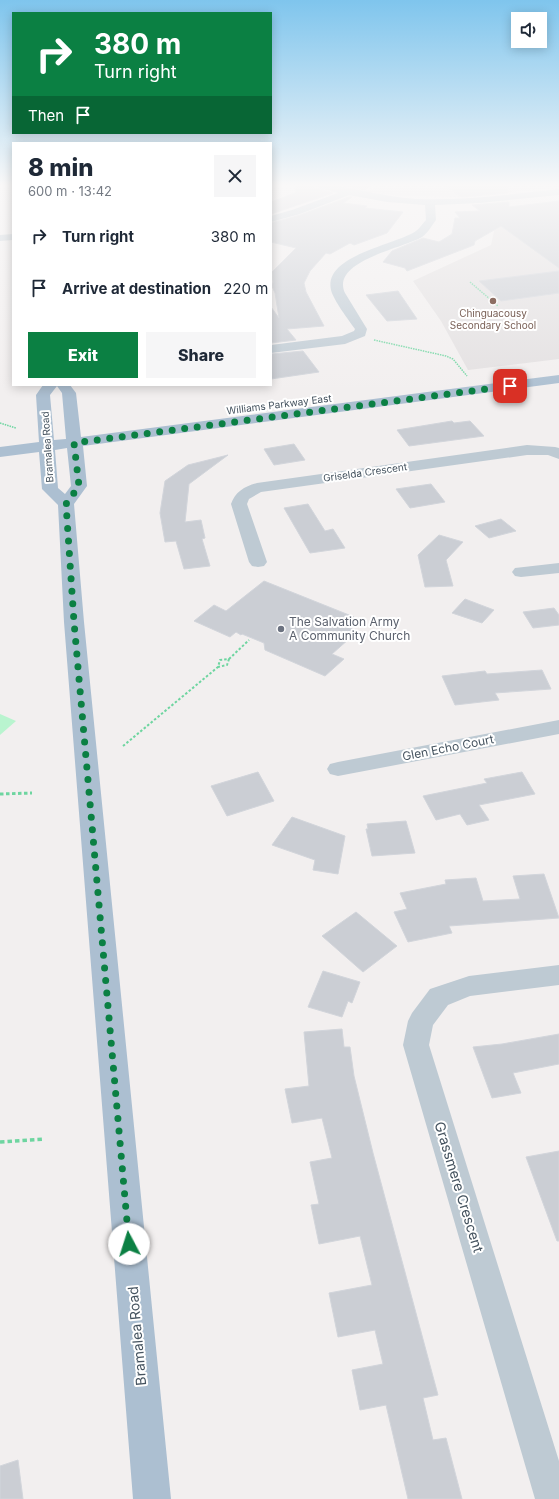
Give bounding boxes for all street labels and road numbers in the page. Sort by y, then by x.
street label: Williams Parkway East [226,392,333,416]
street label: Bramalea Road [39,411,55,483]
street label: Griselda Crescent [322,460,408,484]
street label: Glen Echo Court [401,731,495,764]
street label: Grassmere Crescent [432,1119,488,1255]
street label: Bramalea Road [124,1286,149,1386]

